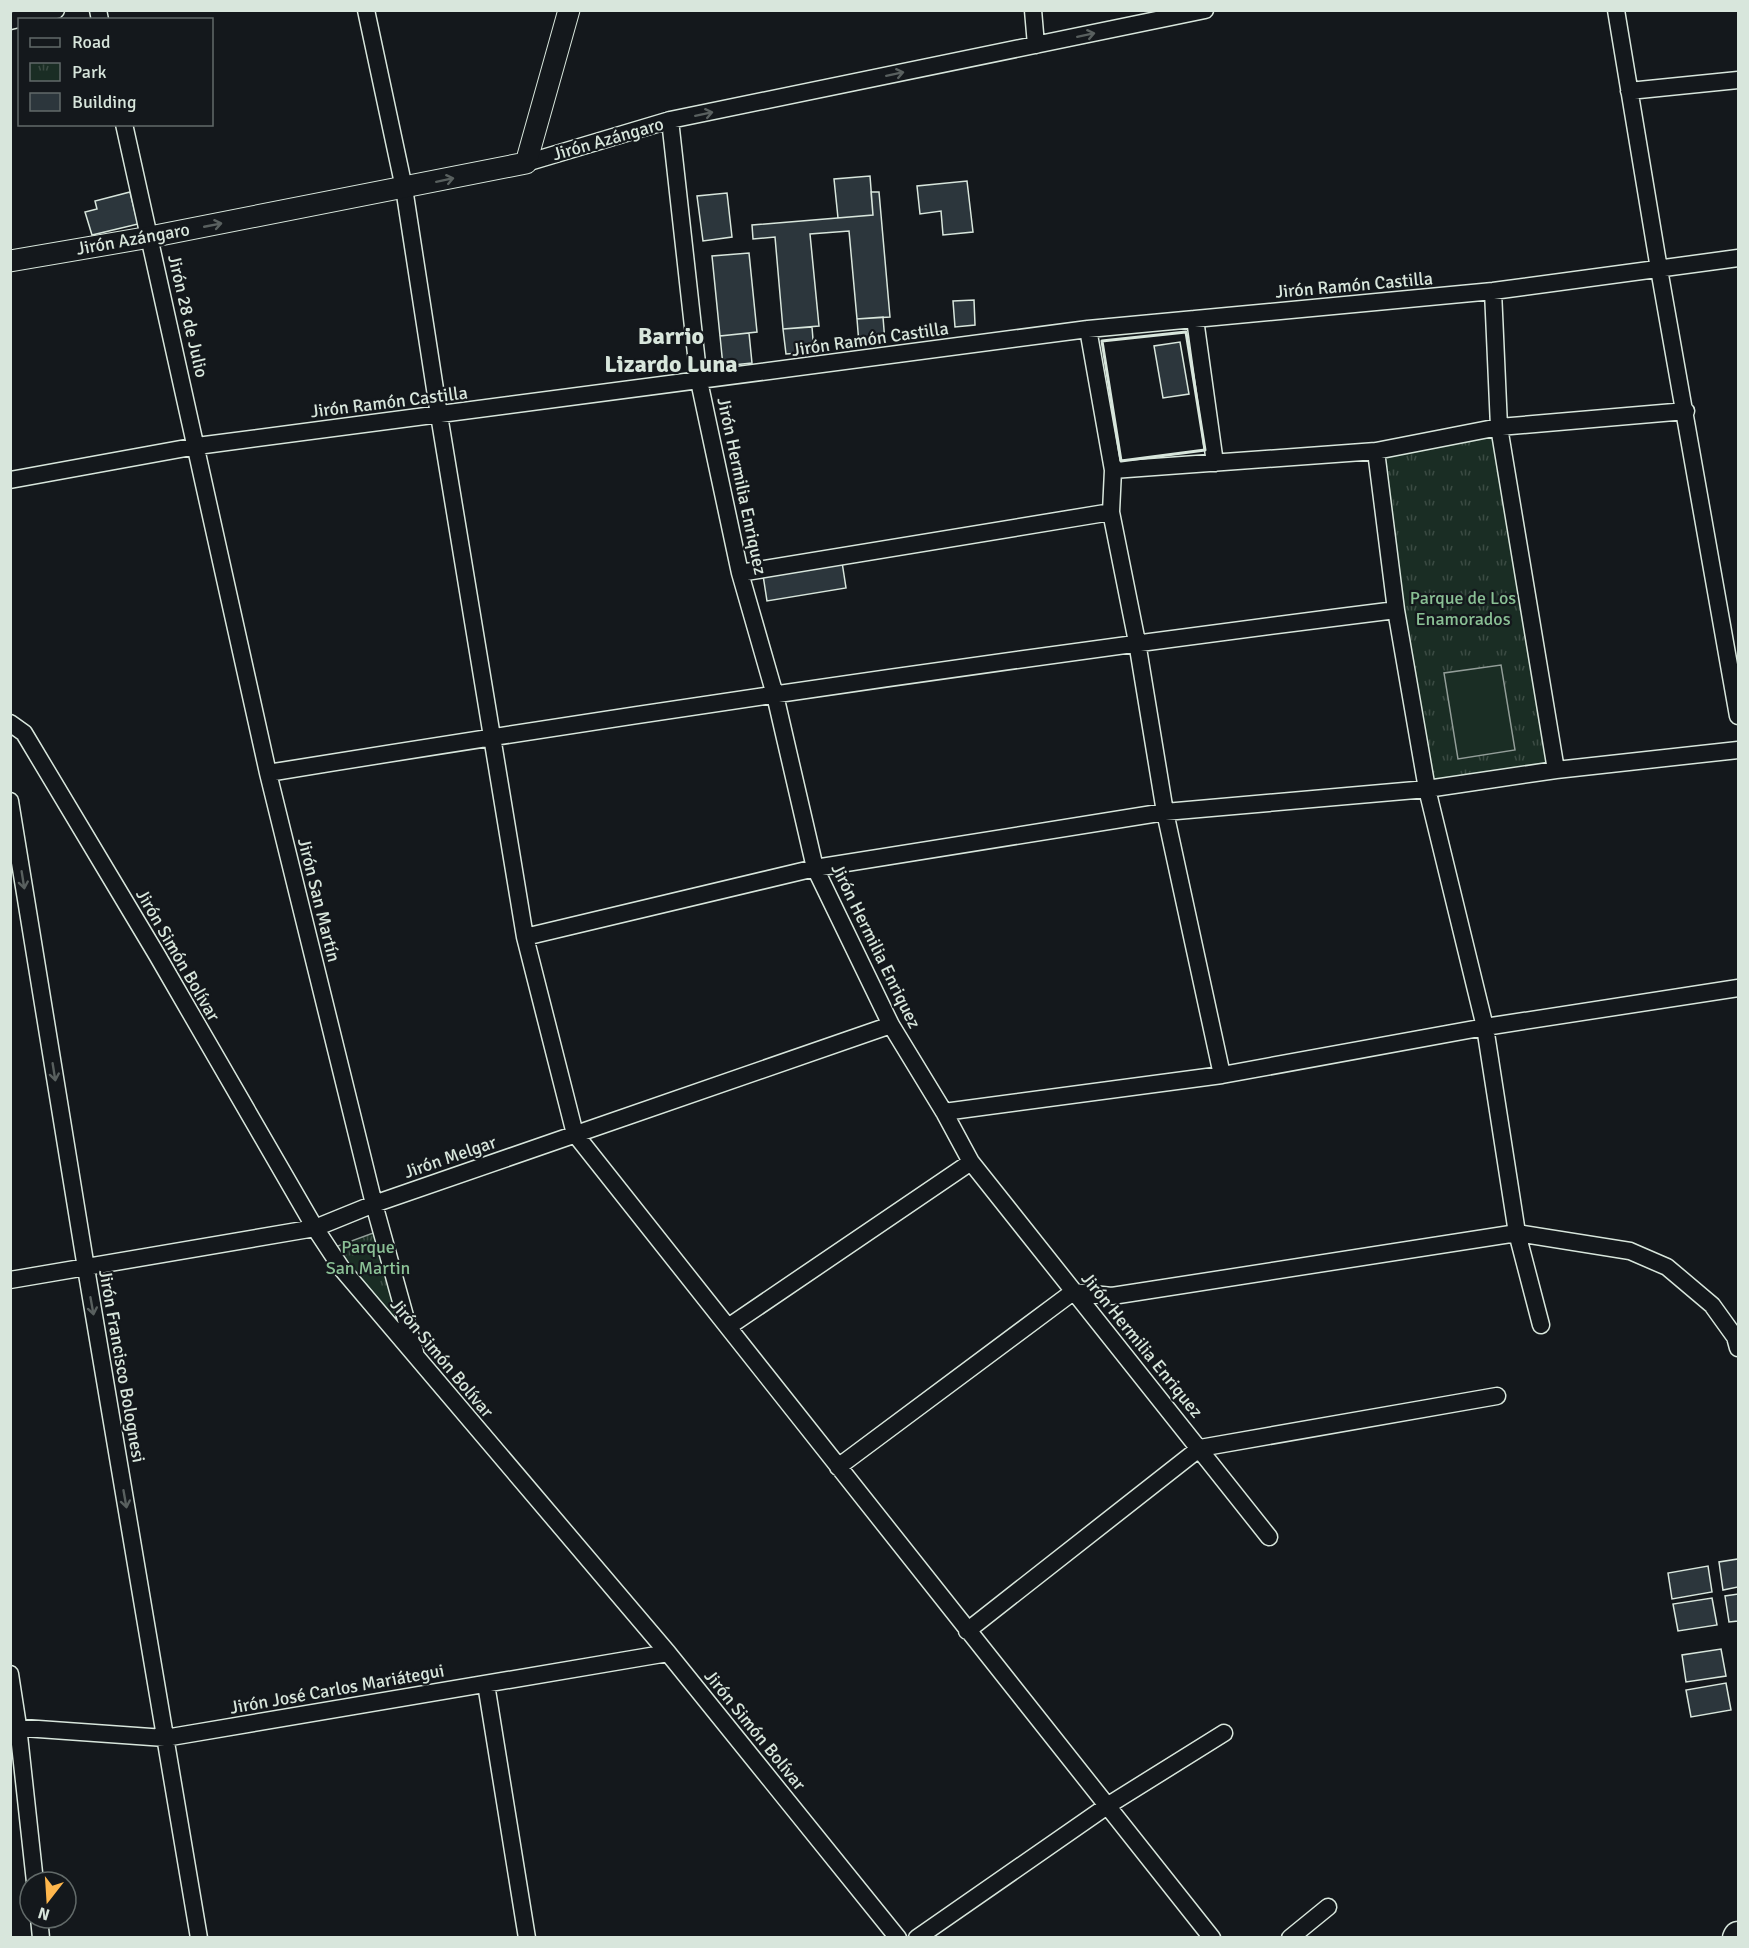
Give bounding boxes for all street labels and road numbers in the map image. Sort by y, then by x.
street label: Jirón Azángaro [550,113,666,165]
street label: Jirón Azángaro [75,218,191,260]
street label: Jirón 28 de Julio [163,252,213,380]
street label: Jirón Ramón Castilla [1274,267,1434,303]
street label: Jirón Ramón Castilla [790,317,950,361]
street label: Jirón Ramón Castilla [309,381,469,423]
street label: Jirón Hermilia Enriquez [712,395,772,577]
street label: Jirón San Martín [293,836,345,964]
street label: Jirón Hermilia Enriquez [826,860,926,1032]
street label: Jirón Simón Bolívar [131,885,225,1025]
street label: Jirón Melgar [401,1131,499,1183]
street label: Jirón Francisco Bolognesi [94,1268,150,1464]
street label: Jirón Hermilia Enriquez [1077,1268,1207,1422]
street label: Jirón Simón Bolívar [386,1294,498,1422]
street label: Jirón José Carlos Mariátegui [228,1659,446,1719]
street label: Jirón Simón Bolívar [700,1665,811,1795]

